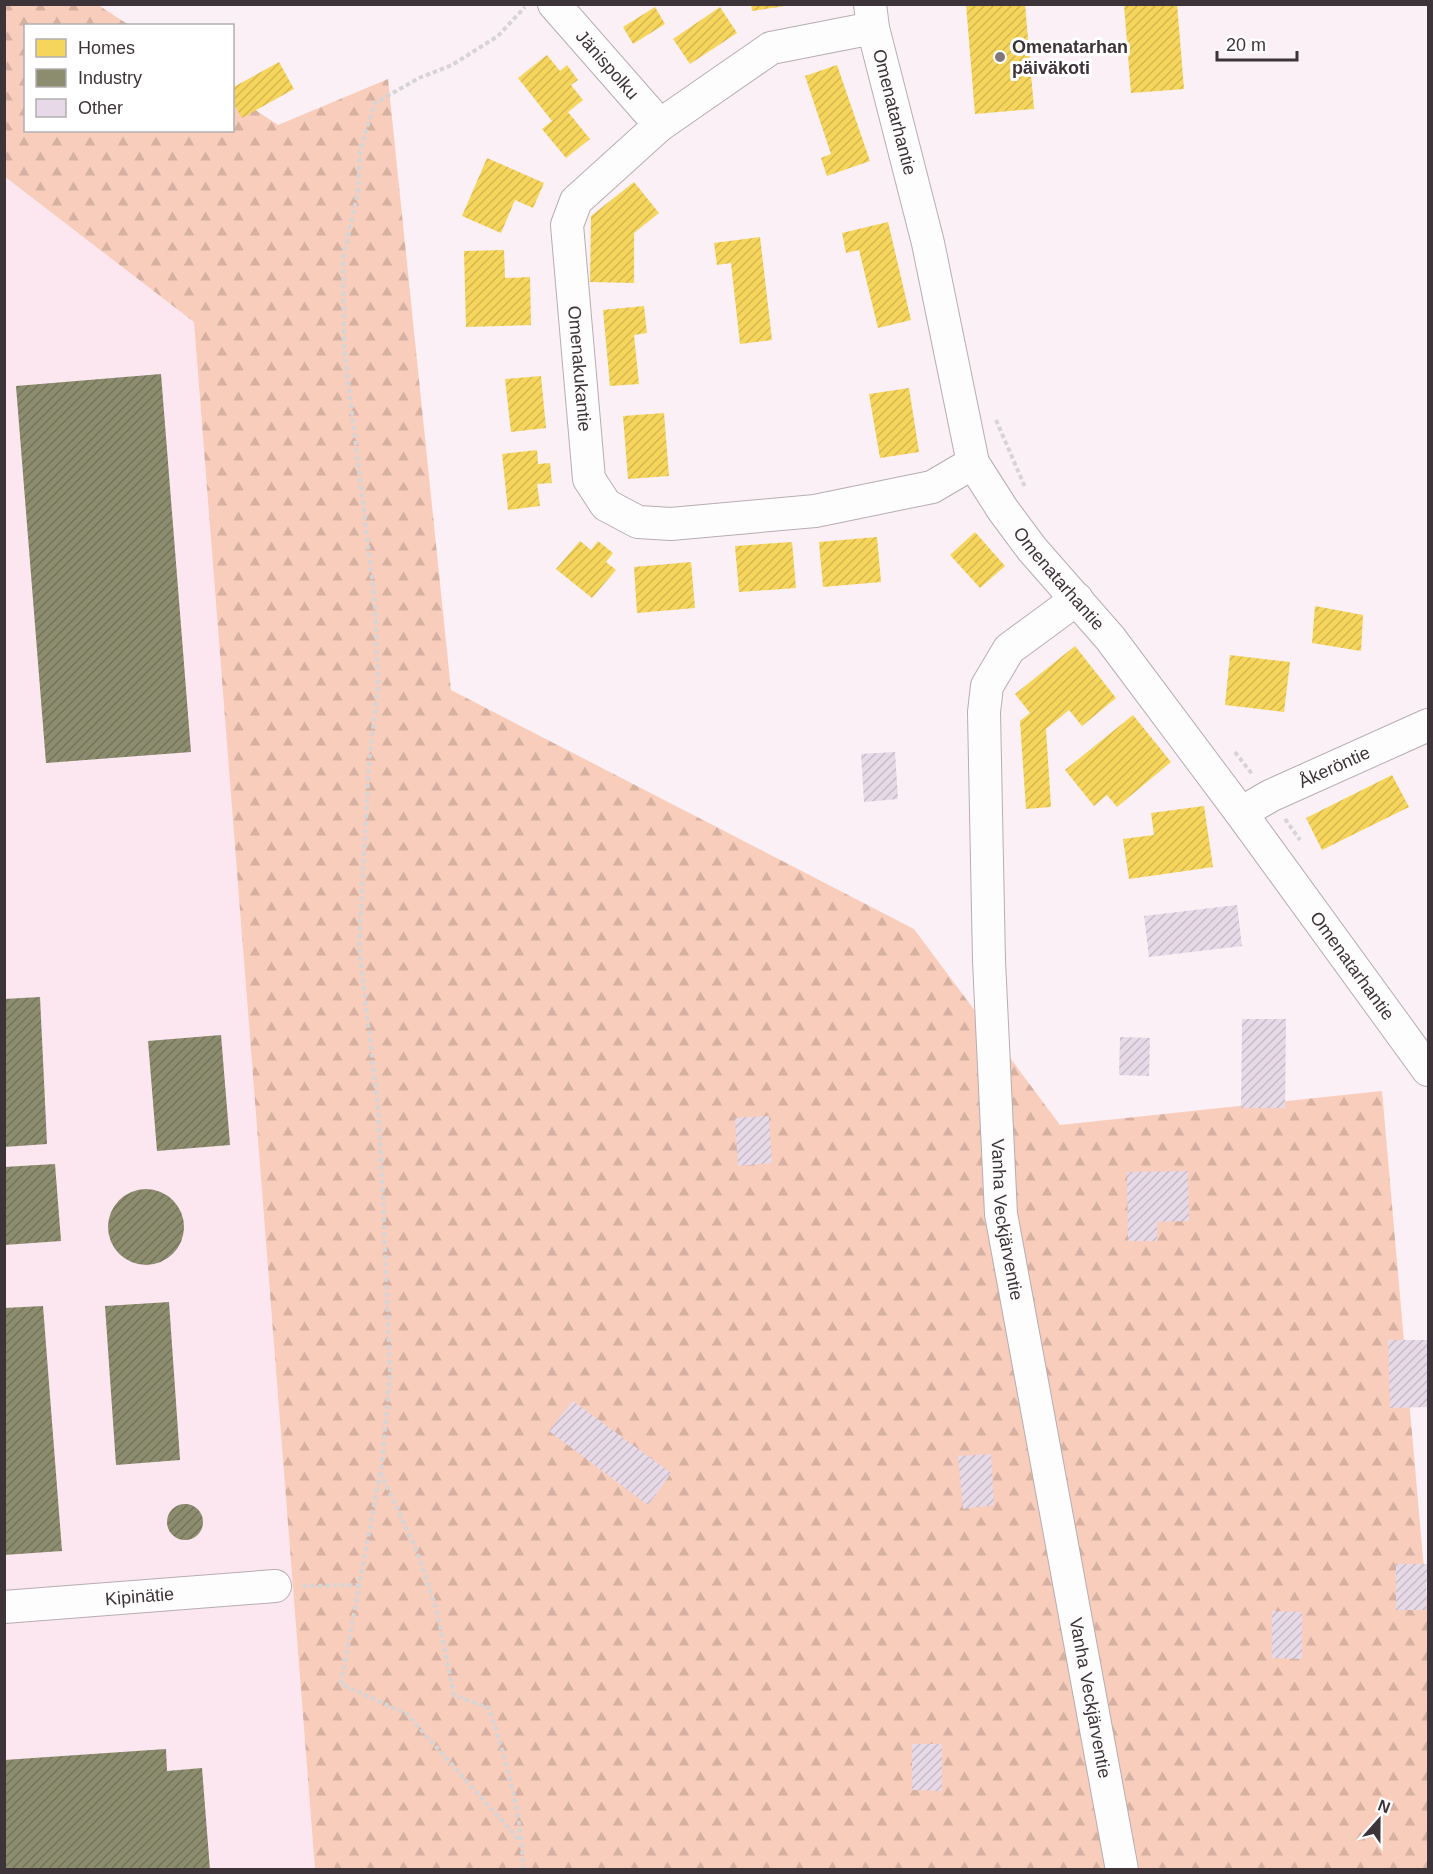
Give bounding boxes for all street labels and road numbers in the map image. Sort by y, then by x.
street label: Jänispolku [572,26,643,104]
street label: Omenatarhantie [869,47,920,177]
street label: Omenakukantie [564,305,595,432]
street label: Omenatarhantie [1009,523,1108,634]
street label: Åkeröntie [1295,742,1373,792]
street label: Omenatarhantie [1306,908,1398,1024]
street label: Vanha Veckjärventie [987,1138,1027,1302]
street label: Kipinätie [104,1584,175,1609]
street label: Vanha Veckjärventie [1066,1616,1115,1780]

